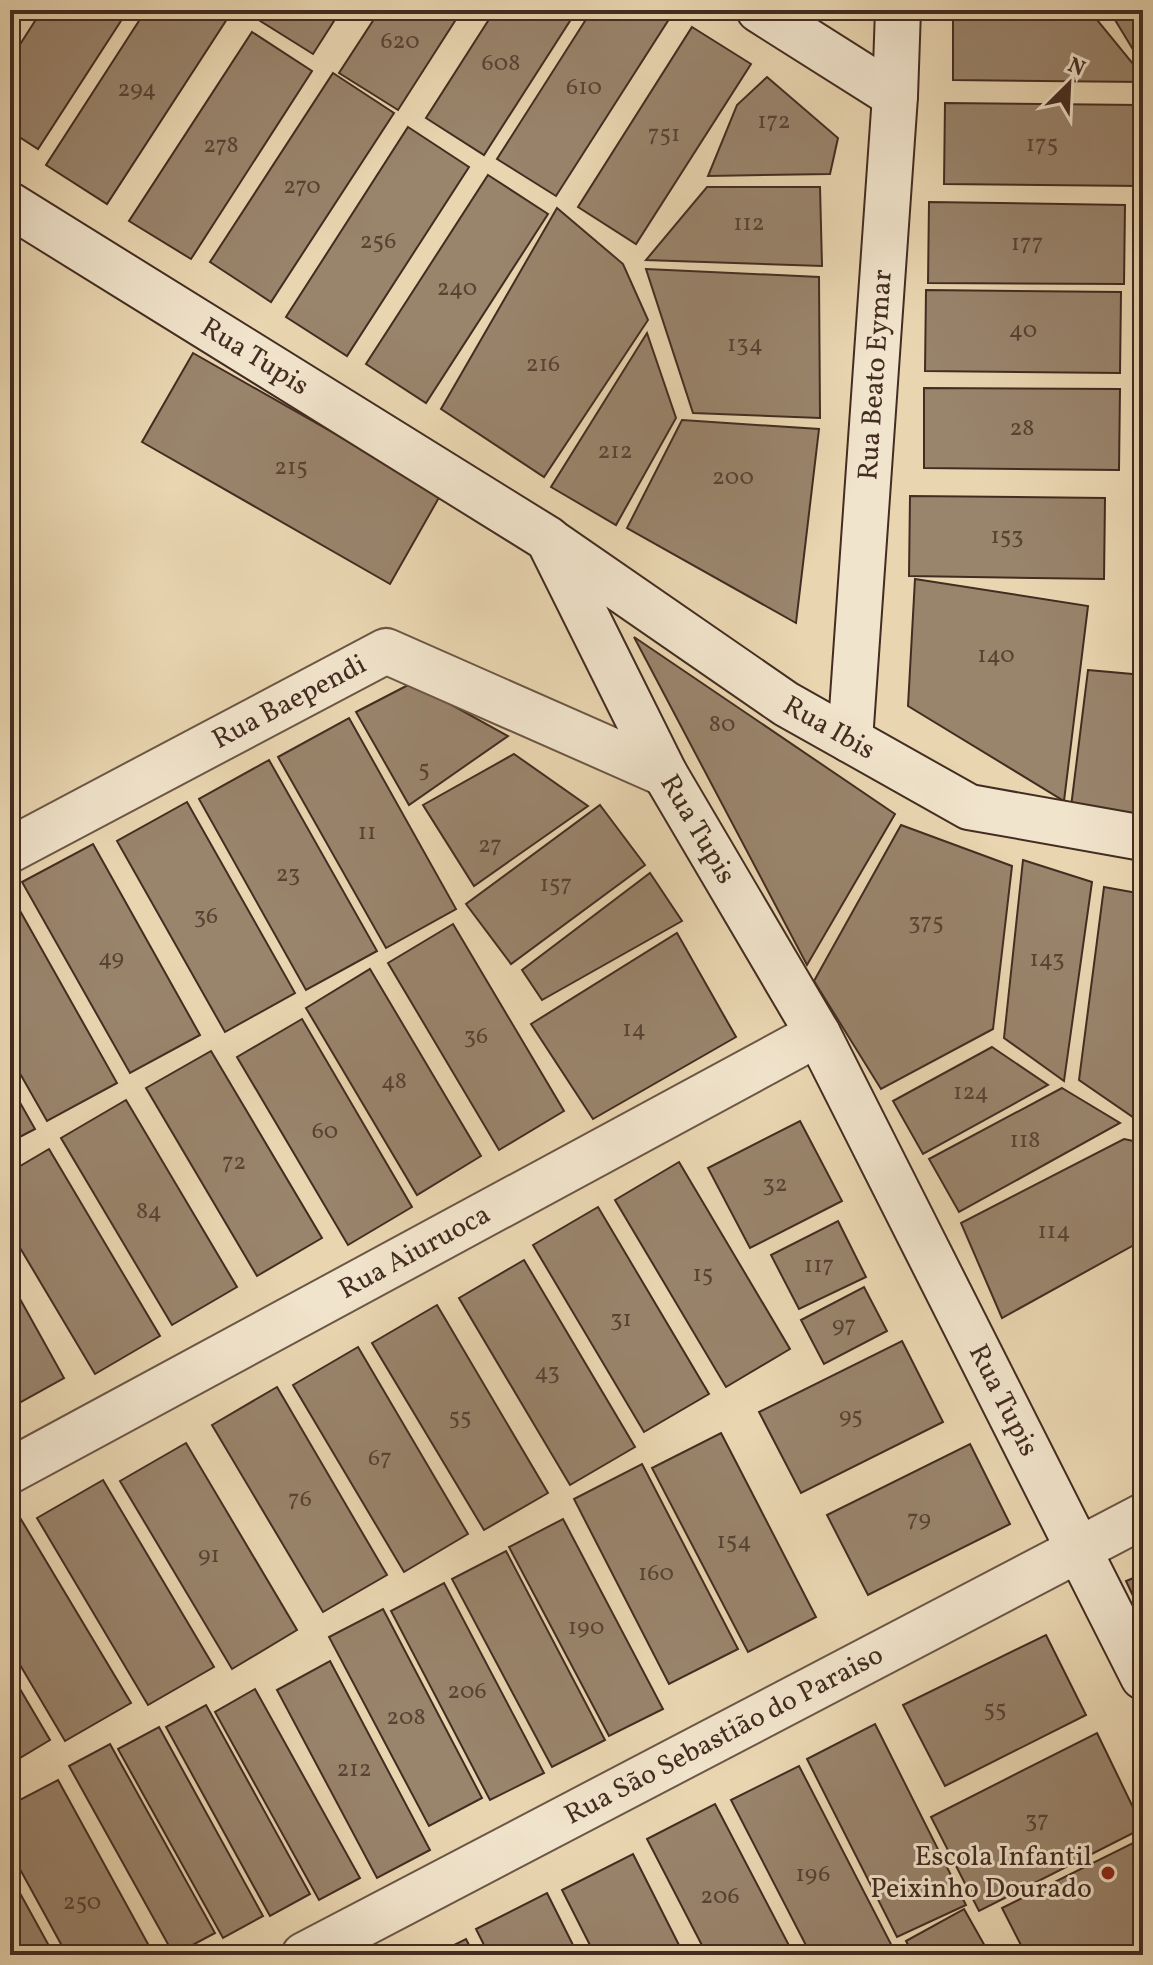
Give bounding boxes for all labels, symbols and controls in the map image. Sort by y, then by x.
house number: 620 [380,25,420,59]
north arrow [1029,44,1109,124]
house number: 608 [482,47,520,81]
text: N [1063,51,1090,85]
house number: 610 [566,71,602,105]
house number: 294 [118,73,156,107]
house number: 172 [757,105,791,139]
house number: 751 [648,118,680,152]
house number: 175 [1026,128,1058,162]
house number: 278 [203,129,239,163]
house number: 270 [283,170,321,204]
house number: 112 [733,207,765,241]
house number: 256 [360,225,396,259]
house number: 177 [1011,227,1043,261]
street label: Rua Beato Eymar [849,268,902,482]
house number: 240 [437,272,477,306]
street label: Rua Tupis [193,308,316,405]
house number: 40 [1009,314,1037,348]
house number: 134 [727,328,763,362]
house number: 216 [526,348,560,382]
house number: 28 [1009,412,1035,446]
house number: 212 [597,435,633,469]
house number: 215 [274,451,308,485]
house number: 200 [712,461,754,495]
house number: 153 [990,520,1024,554]
house number: 140 [977,639,1015,673]
street label: Rua Baependi [205,645,373,759]
street label: Rua Ibis [776,687,882,770]
house number: 80 [709,708,735,742]
house number: 5 [418,753,430,787]
street label: Rua Tupis [650,767,745,891]
house number: 11 [358,816,376,850]
house number: 27 [478,829,502,863]
house number: 23 [276,858,300,892]
house number: 157 [540,868,572,902]
house number: 36 [194,900,218,934]
house number: 375 [908,906,944,940]
house number: 49 [98,942,124,976]
house number: 143 [1030,943,1065,977]
house number: 14 [622,1013,646,1047]
house number: 36 [464,1020,488,1054]
house number: 48 [381,1065,407,1099]
house number: 124 [953,1076,989,1110]
house number: 60 [312,1115,338,1149]
house number: 118 [1010,1124,1040,1158]
house number: 72 [222,1146,246,1180]
house number: 32 [762,1168,788,1202]
house number: 84 [136,1195,162,1229]
street label: Rua Aiuruoca [332,1195,498,1309]
house number: 114 [1038,1215,1070,1249]
house number: 117 [804,1249,834,1283]
house number: 15 [693,1258,713,1292]
house number: 31 [610,1303,632,1337]
house number: 97 [832,1309,856,1343]
street label: Rua Tupis [959,1338,1048,1463]
house number: 43 [534,1356,560,1390]
house number: 95 [839,1400,863,1434]
house number: 55 [448,1401,472,1435]
house number: 67 [368,1442,392,1476]
house number: 76 [288,1483,312,1517]
house number: 79 [907,1503,931,1537]
house number: 154 [716,1525,752,1559]
house number: 91 [198,1539,220,1573]
house number: 160 [638,1557,674,1591]
house number: 190 [568,1611,604,1645]
street label: Rua São Sebastião do Paraiso [558,1636,890,1835]
house number: 206 [447,1675,487,1709]
house number: 55 [983,1693,1007,1727]
house number: 208 [386,1701,426,1735]
house number: 212 [336,1753,372,1787]
house number: 37 [1025,1804,1049,1838]
place label: Escola Infantil Peixinho Dourado [870,1838,1092,1909]
house number: 196 [796,1858,830,1892]
marker: Escola Infantil Peixinho Dourado [1099,1864,1117,1882]
house number: 206 [700,1880,740,1914]
house number: 250 [63,1886,101,1920]

